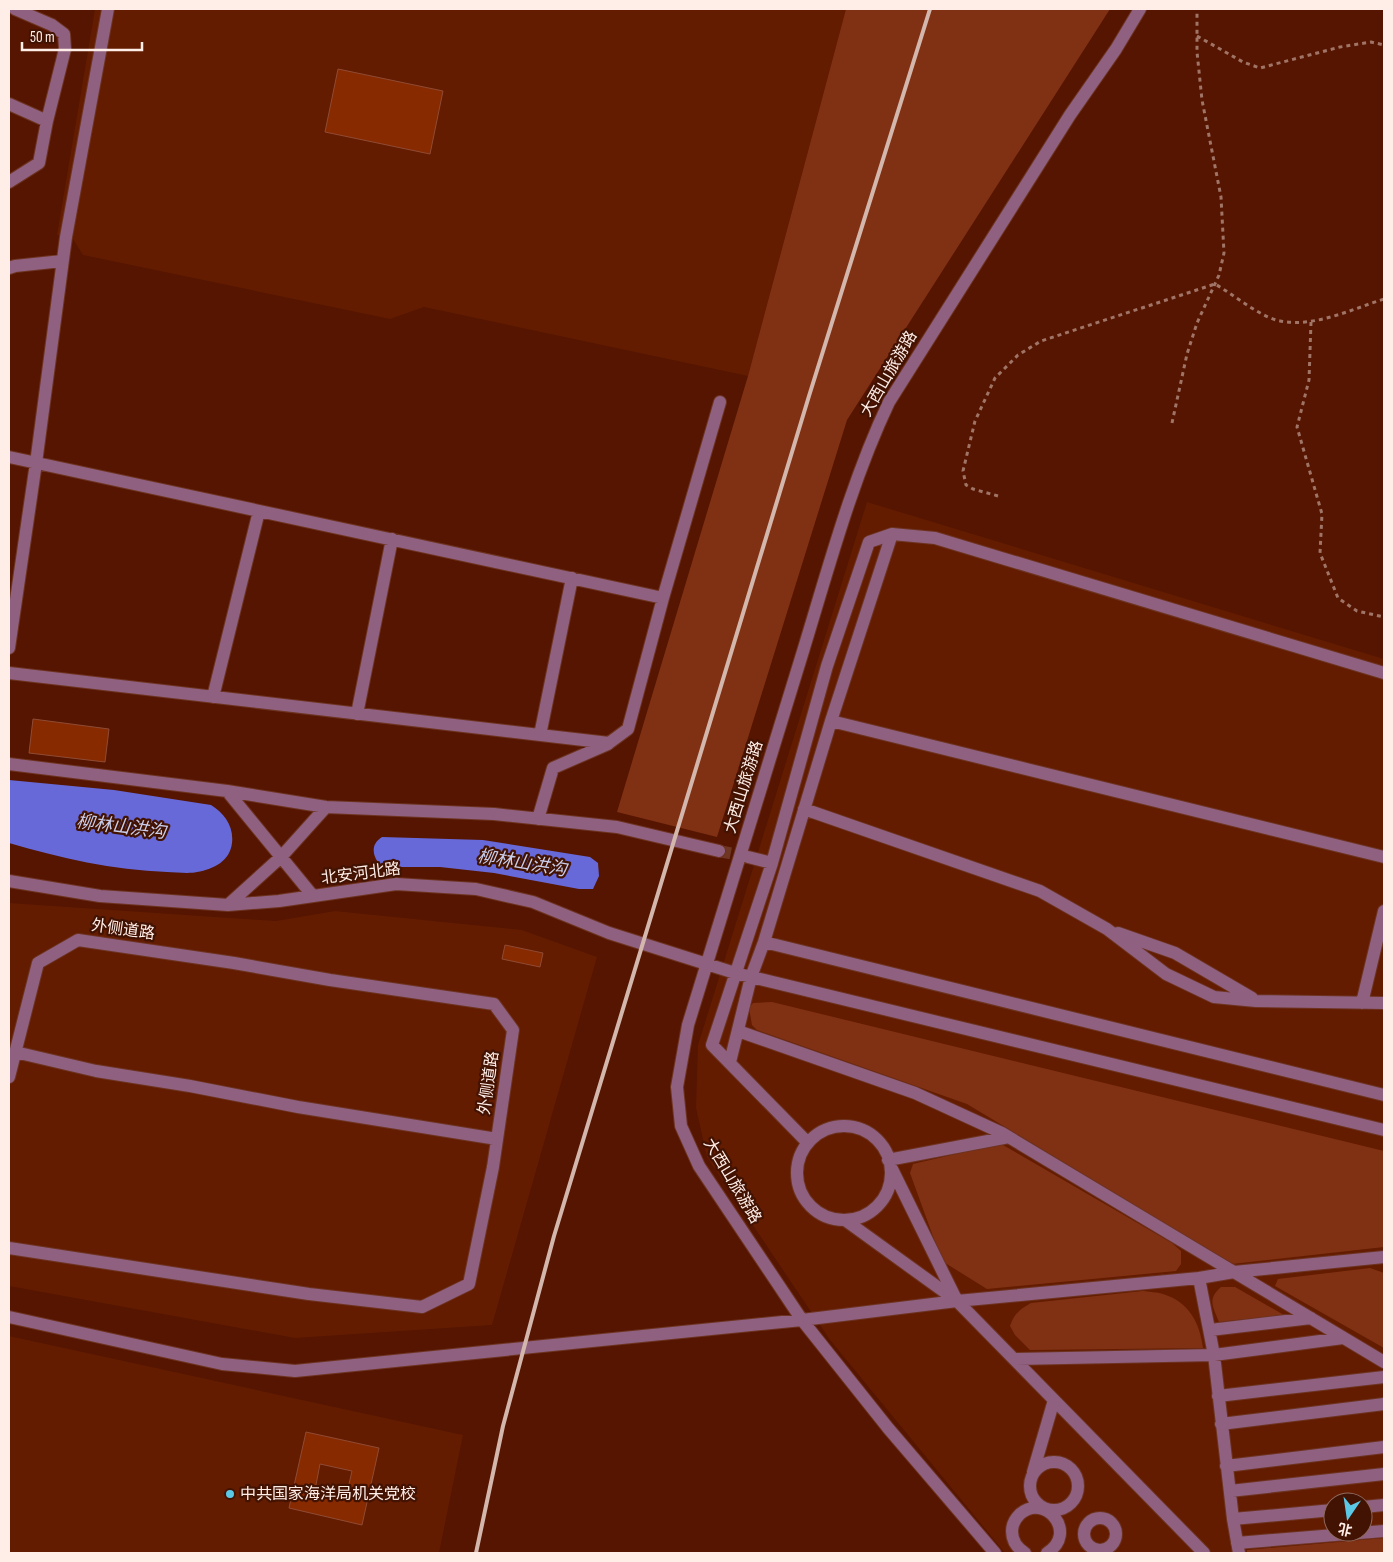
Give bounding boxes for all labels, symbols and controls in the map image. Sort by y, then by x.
scale bar [22,20,142,52]
text: 50 m [30,28,55,47]
street label: 大西山旅游路 [857,328,921,420]
street label: 大西山旅游路 [721,738,767,836]
water label: 柳林山洪沟 [75,811,169,843]
water label: 柳林山洪沟 [476,846,570,881]
street label: 北安河北路 [320,860,402,888]
street label: 外侧道路 [90,916,156,944]
street label: 外侧道路 [475,1050,503,1116]
street label: 大西山旅游路 [699,1135,765,1227]
place label: 中共国家海洋局机关党校 [240,1485,416,1504]
marker: 中共国家海洋局机关党校 [224,1488,236,1500]
north arrow [1323,1492,1373,1542]
text: 北 [1336,1519,1354,1539]

